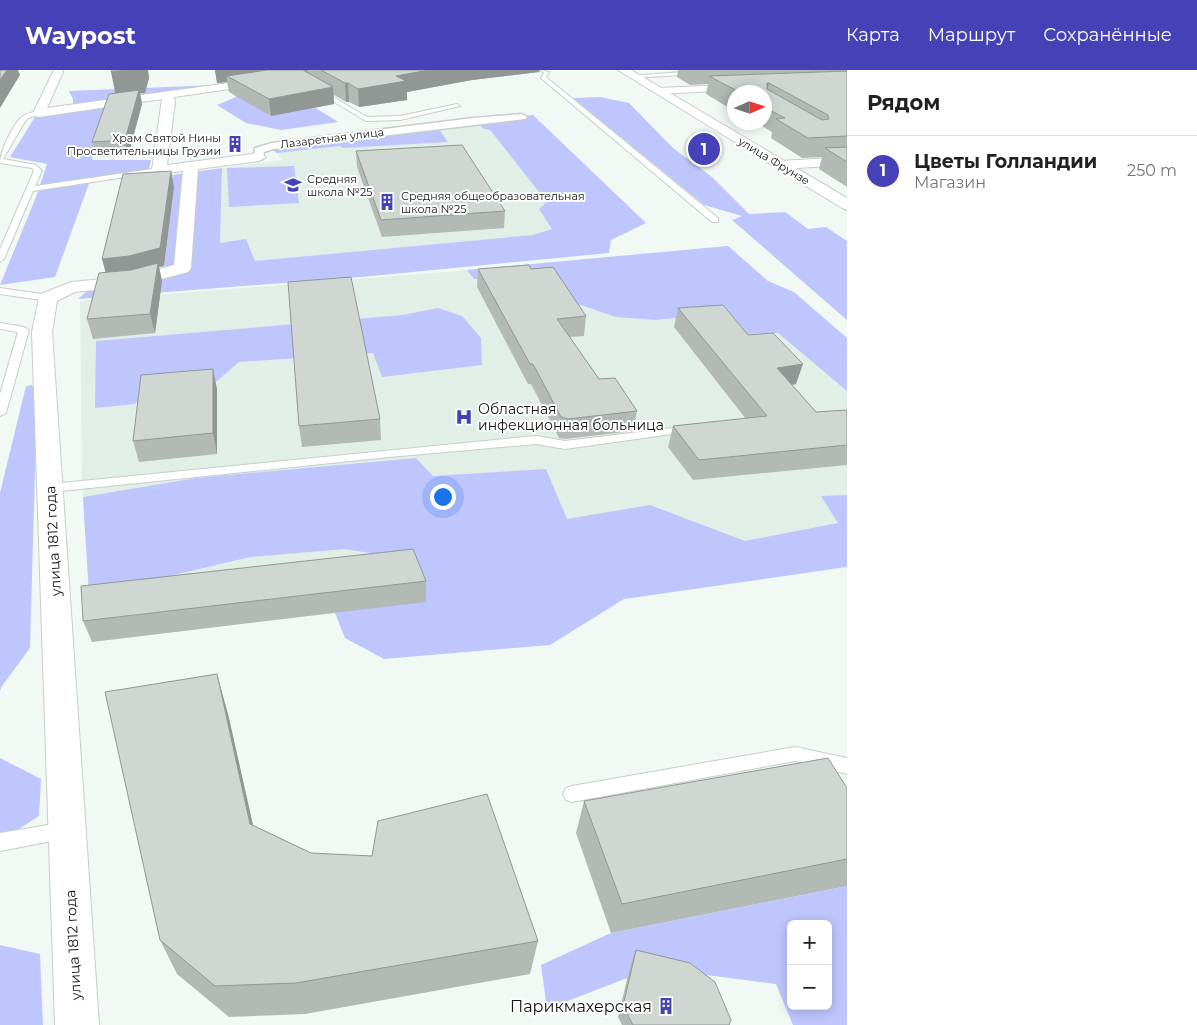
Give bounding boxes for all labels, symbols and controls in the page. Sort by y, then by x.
text: Waypost [25,21,136,50]
text: Карта [846,24,900,46]
text: Маршрут [928,24,1015,46]
text: Сохранённые [1043,24,1172,46]
north arrow [727,85,772,130]
text: Рядом [867,90,940,115]
street label: Лазаретная улица [279,125,385,151]
pin: 1 [688,130,720,168]
place label: Храм Святой Нины Просветительницы Грузии [67,131,221,158]
building icon: Храм Святой Нины Просветительницы Грузии [225,134,245,154]
street label: улица Фрунзе [735,134,812,188]
text: Цветы Голландии [914,150,1097,173]
text: 1 [880,161,886,180]
text: 250 m [1127,161,1177,180]
place label: Средняя школа №25 [307,172,373,199]
text: Магазин [914,173,986,192]
school or university icon: Средняя школа №25 [283,175,303,195]
place label: Средняя общеобразовательная школа №25 [401,189,585,216]
building icon: Средняя общеобразовательная школа №25 [377,192,397,212]
place label: Областная инфекционная больница [478,400,664,434]
hospital icon: Областная инфекционная больница [454,407,474,427]
your location [430,484,456,510]
street label: улица 1812 года [41,485,65,598]
street label: улица 1812 года [61,889,85,1002]
map controls [787,920,832,1010]
button: + [787,920,832,965]
button: − [787,965,832,1010]
building icon: Парикмахерская [656,996,676,1016]
place label: Парикмахерская [510,997,652,1016]

